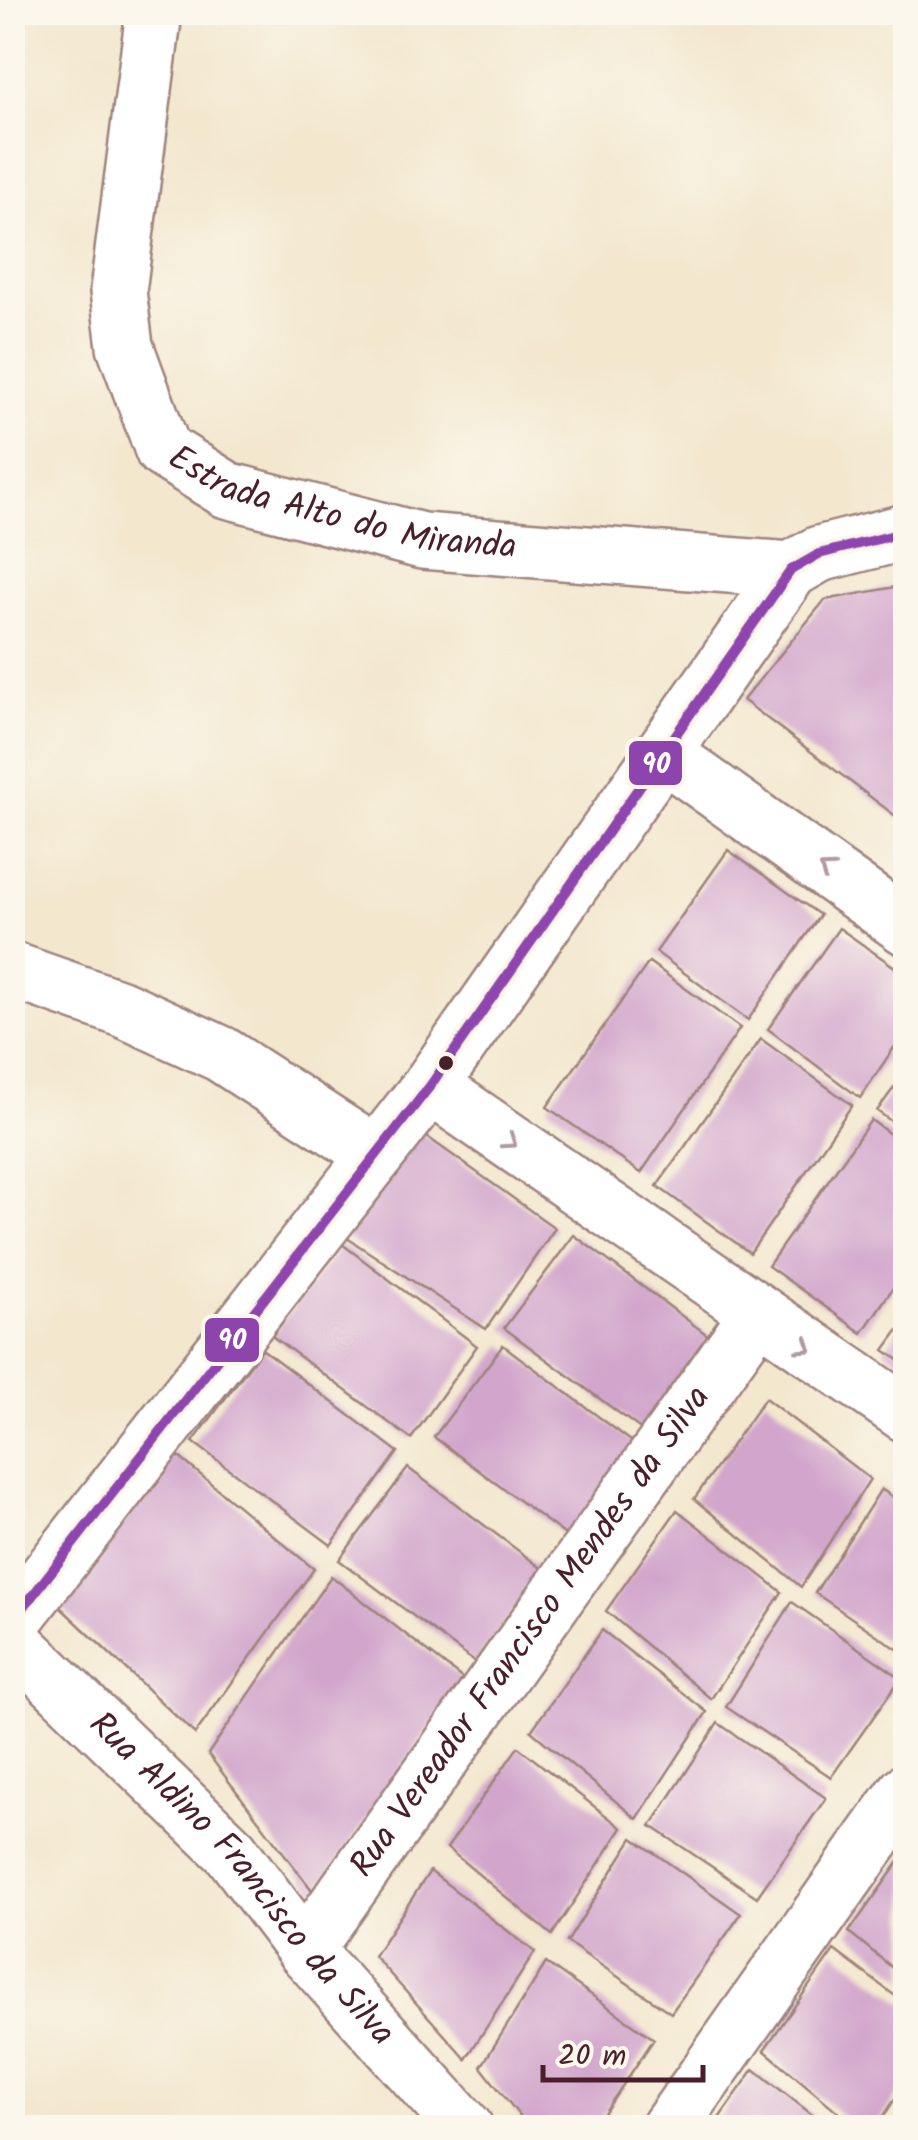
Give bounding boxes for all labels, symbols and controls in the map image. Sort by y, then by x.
street label: Estrada Alto do Miranda [156,431,518,576]
line badge: 90 [627,739,684,787]
text: 90 [642,743,671,788]
one-way arrow [819,864,838,883]
unlabelled marker [436,1053,456,1073]
one-way arrow [498,1130,517,1148]
line badge: 90 [203,1316,261,1364]
text: 90 [218,1319,247,1364]
one-way arrow [795,1335,813,1354]
street label: Rua Vereador Francisco Mendes da Silva [336,1374,726,1890]
street label: Rua Aldino Francisco da Silva [74,1699,408,2060]
scale bar [543,2020,703,2082]
text: 20 m [558,2033,626,2081]

